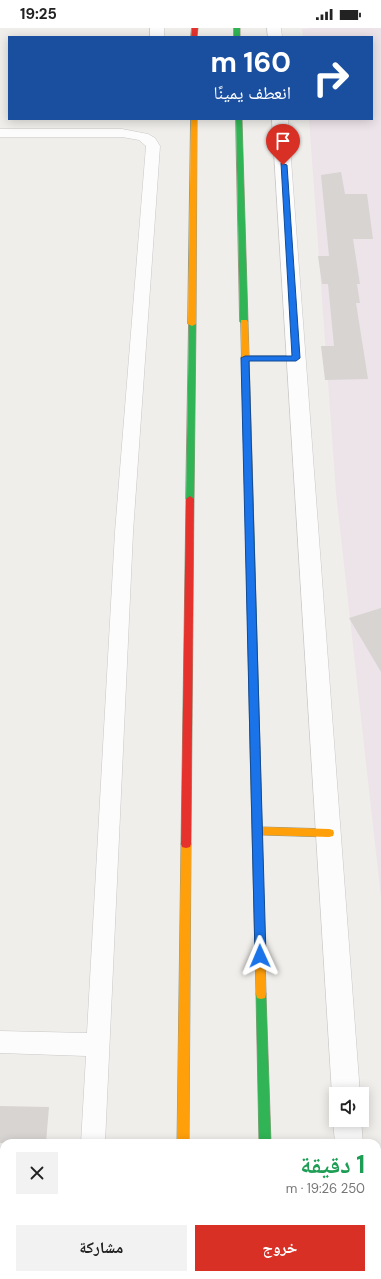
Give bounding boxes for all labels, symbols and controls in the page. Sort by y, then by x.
text: 19:25 [20,4,57,24]
text: 160 m [210,44,291,81]
icon: right [305,52,357,104]
text: انعطف يمينًا [214,81,291,105]
pin [266,124,300,165]
icon: arrive [272,130,294,152]
position arrow [239,935,281,977]
map controls [329,1087,369,1127]
button: sound [329,1087,369,1127]
text: 1 دقيقة [300,1149,365,1180]
button: close [16,1152,58,1194]
text: 250 m · 19:26 [286,1180,365,1197]
button: مشاركة [16,1225,187,1271]
button: خروج [195,1225,365,1271]

